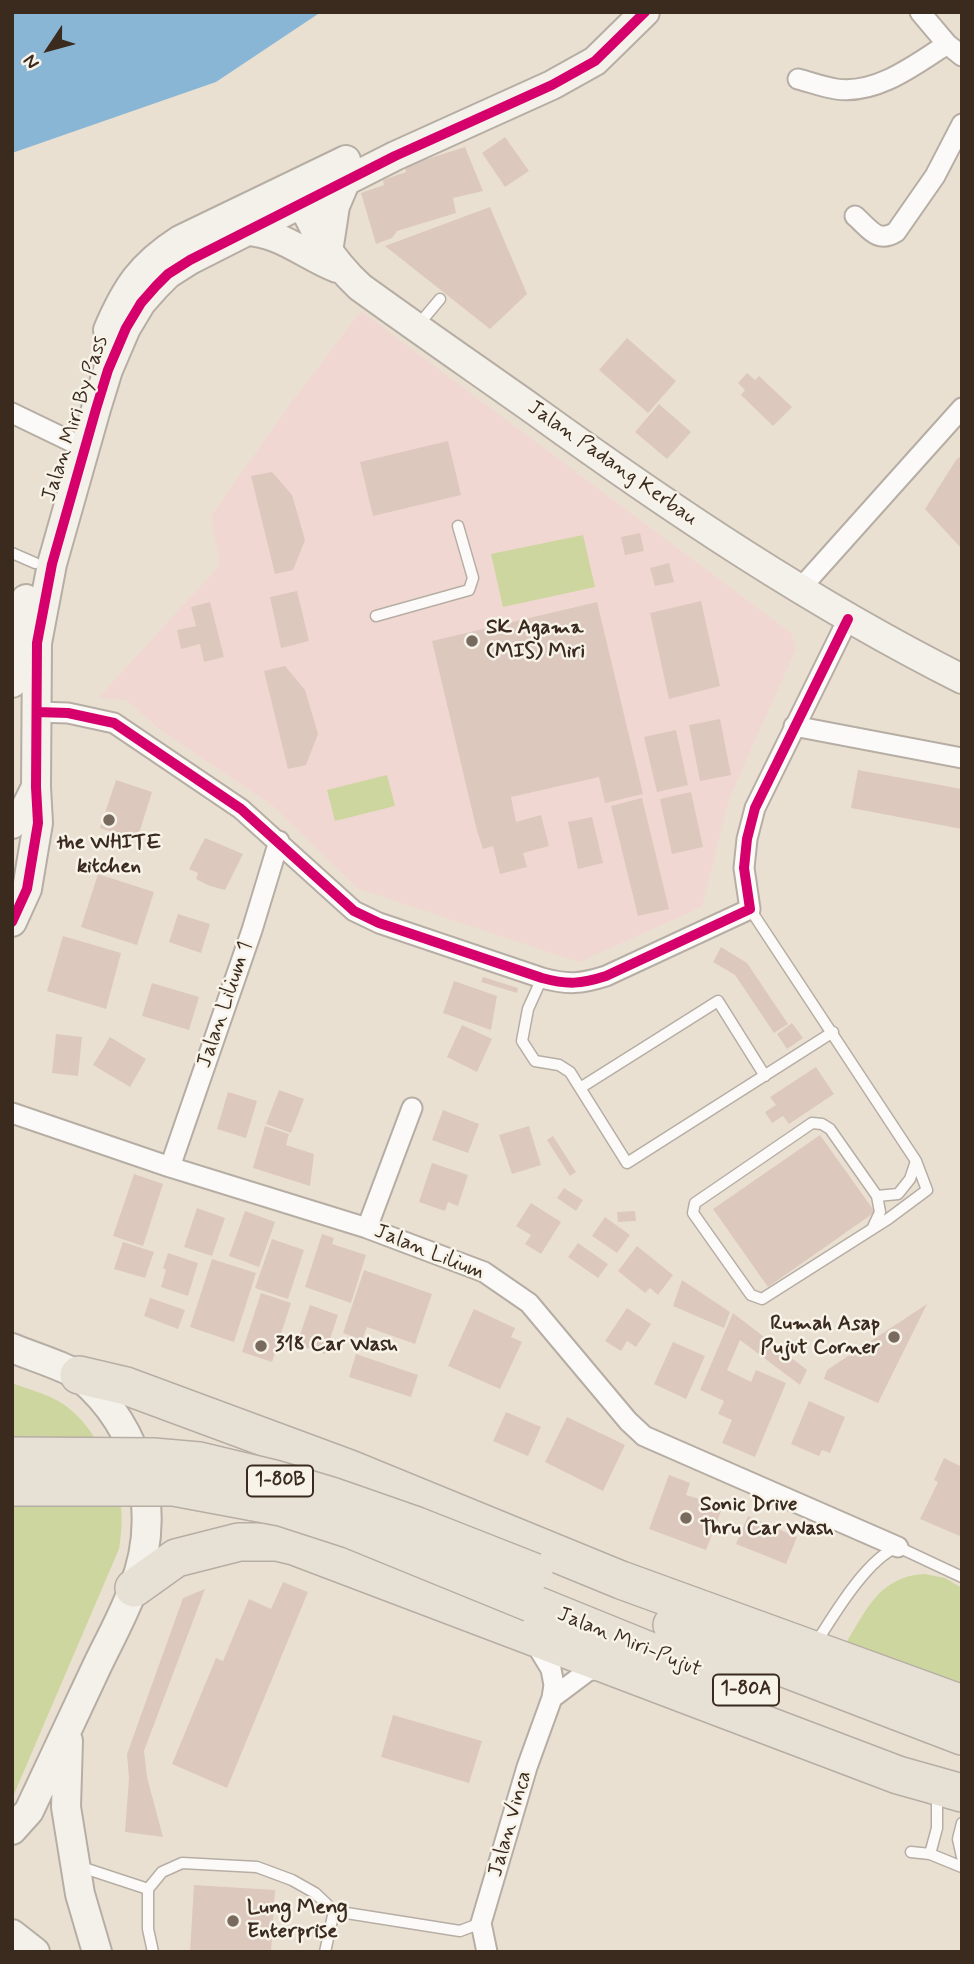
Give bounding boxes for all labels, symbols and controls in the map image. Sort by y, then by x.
north arrow [14,14,84,84]
text: N [18,49,45,74]
street label: Jalan Miri By Pass [37,333,115,505]
street label: Jalan Padang Kerbau [522,396,702,532]
place label: SK Agama (MIS) Miri [486,616,585,666]
marker: SK Agama (MIS) Miri [464,633,480,649]
marker: the WHITE kitchen [101,812,117,828]
place label: the WHITE kitchen [57,831,161,881]
street label: Jalan Lilium 1 [193,939,259,1071]
street label: Jalan Lilium [370,1219,488,1287]
place label: Rumah Asap Pujut Corner [761,1312,880,1362]
marker: Rumah Asap Pujut Corner [886,1329,902,1345]
place label: 318 Car Wash [275,1333,398,1359]
marker: 318 Car Wash [253,1338,269,1354]
road number: 1-80B [247,1466,313,1497]
place label: Sonic Drive Thru Car Wash [700,1493,834,1543]
marker: Sonic Drive Thru Car Wash [678,1510,694,1526]
street label: Jalan Miri-Pujut [553,1603,705,1683]
road number: 1-80A [713,1674,779,1706]
street label: Jalan Vinca [484,1768,538,1880]
place label: Lung Meng Enterprise [247,1896,348,1946]
marker: Lung Meng Enterprise [225,1913,241,1929]

